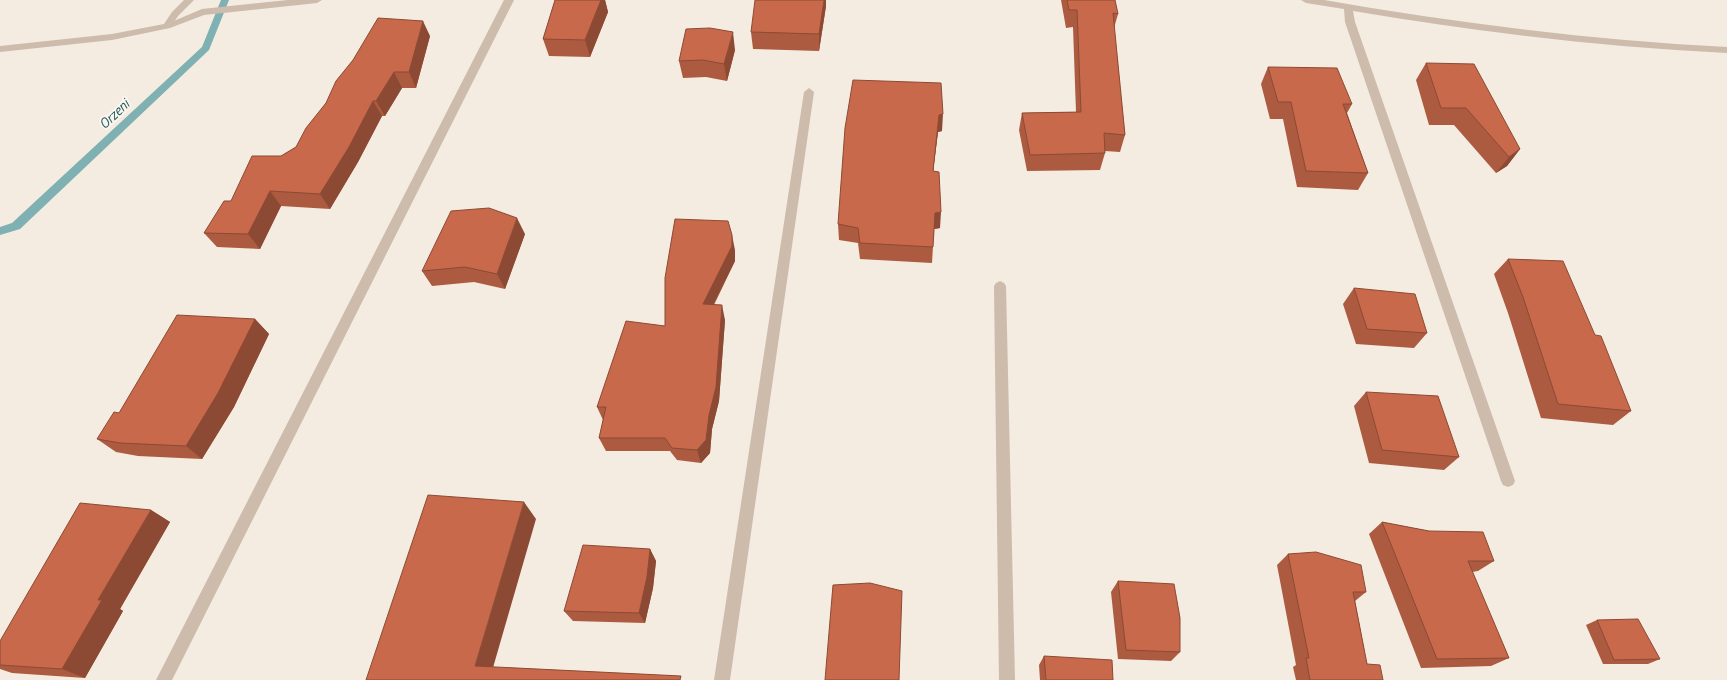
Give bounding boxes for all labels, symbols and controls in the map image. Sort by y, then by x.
water label: Orzeni [94,92,135,133]

